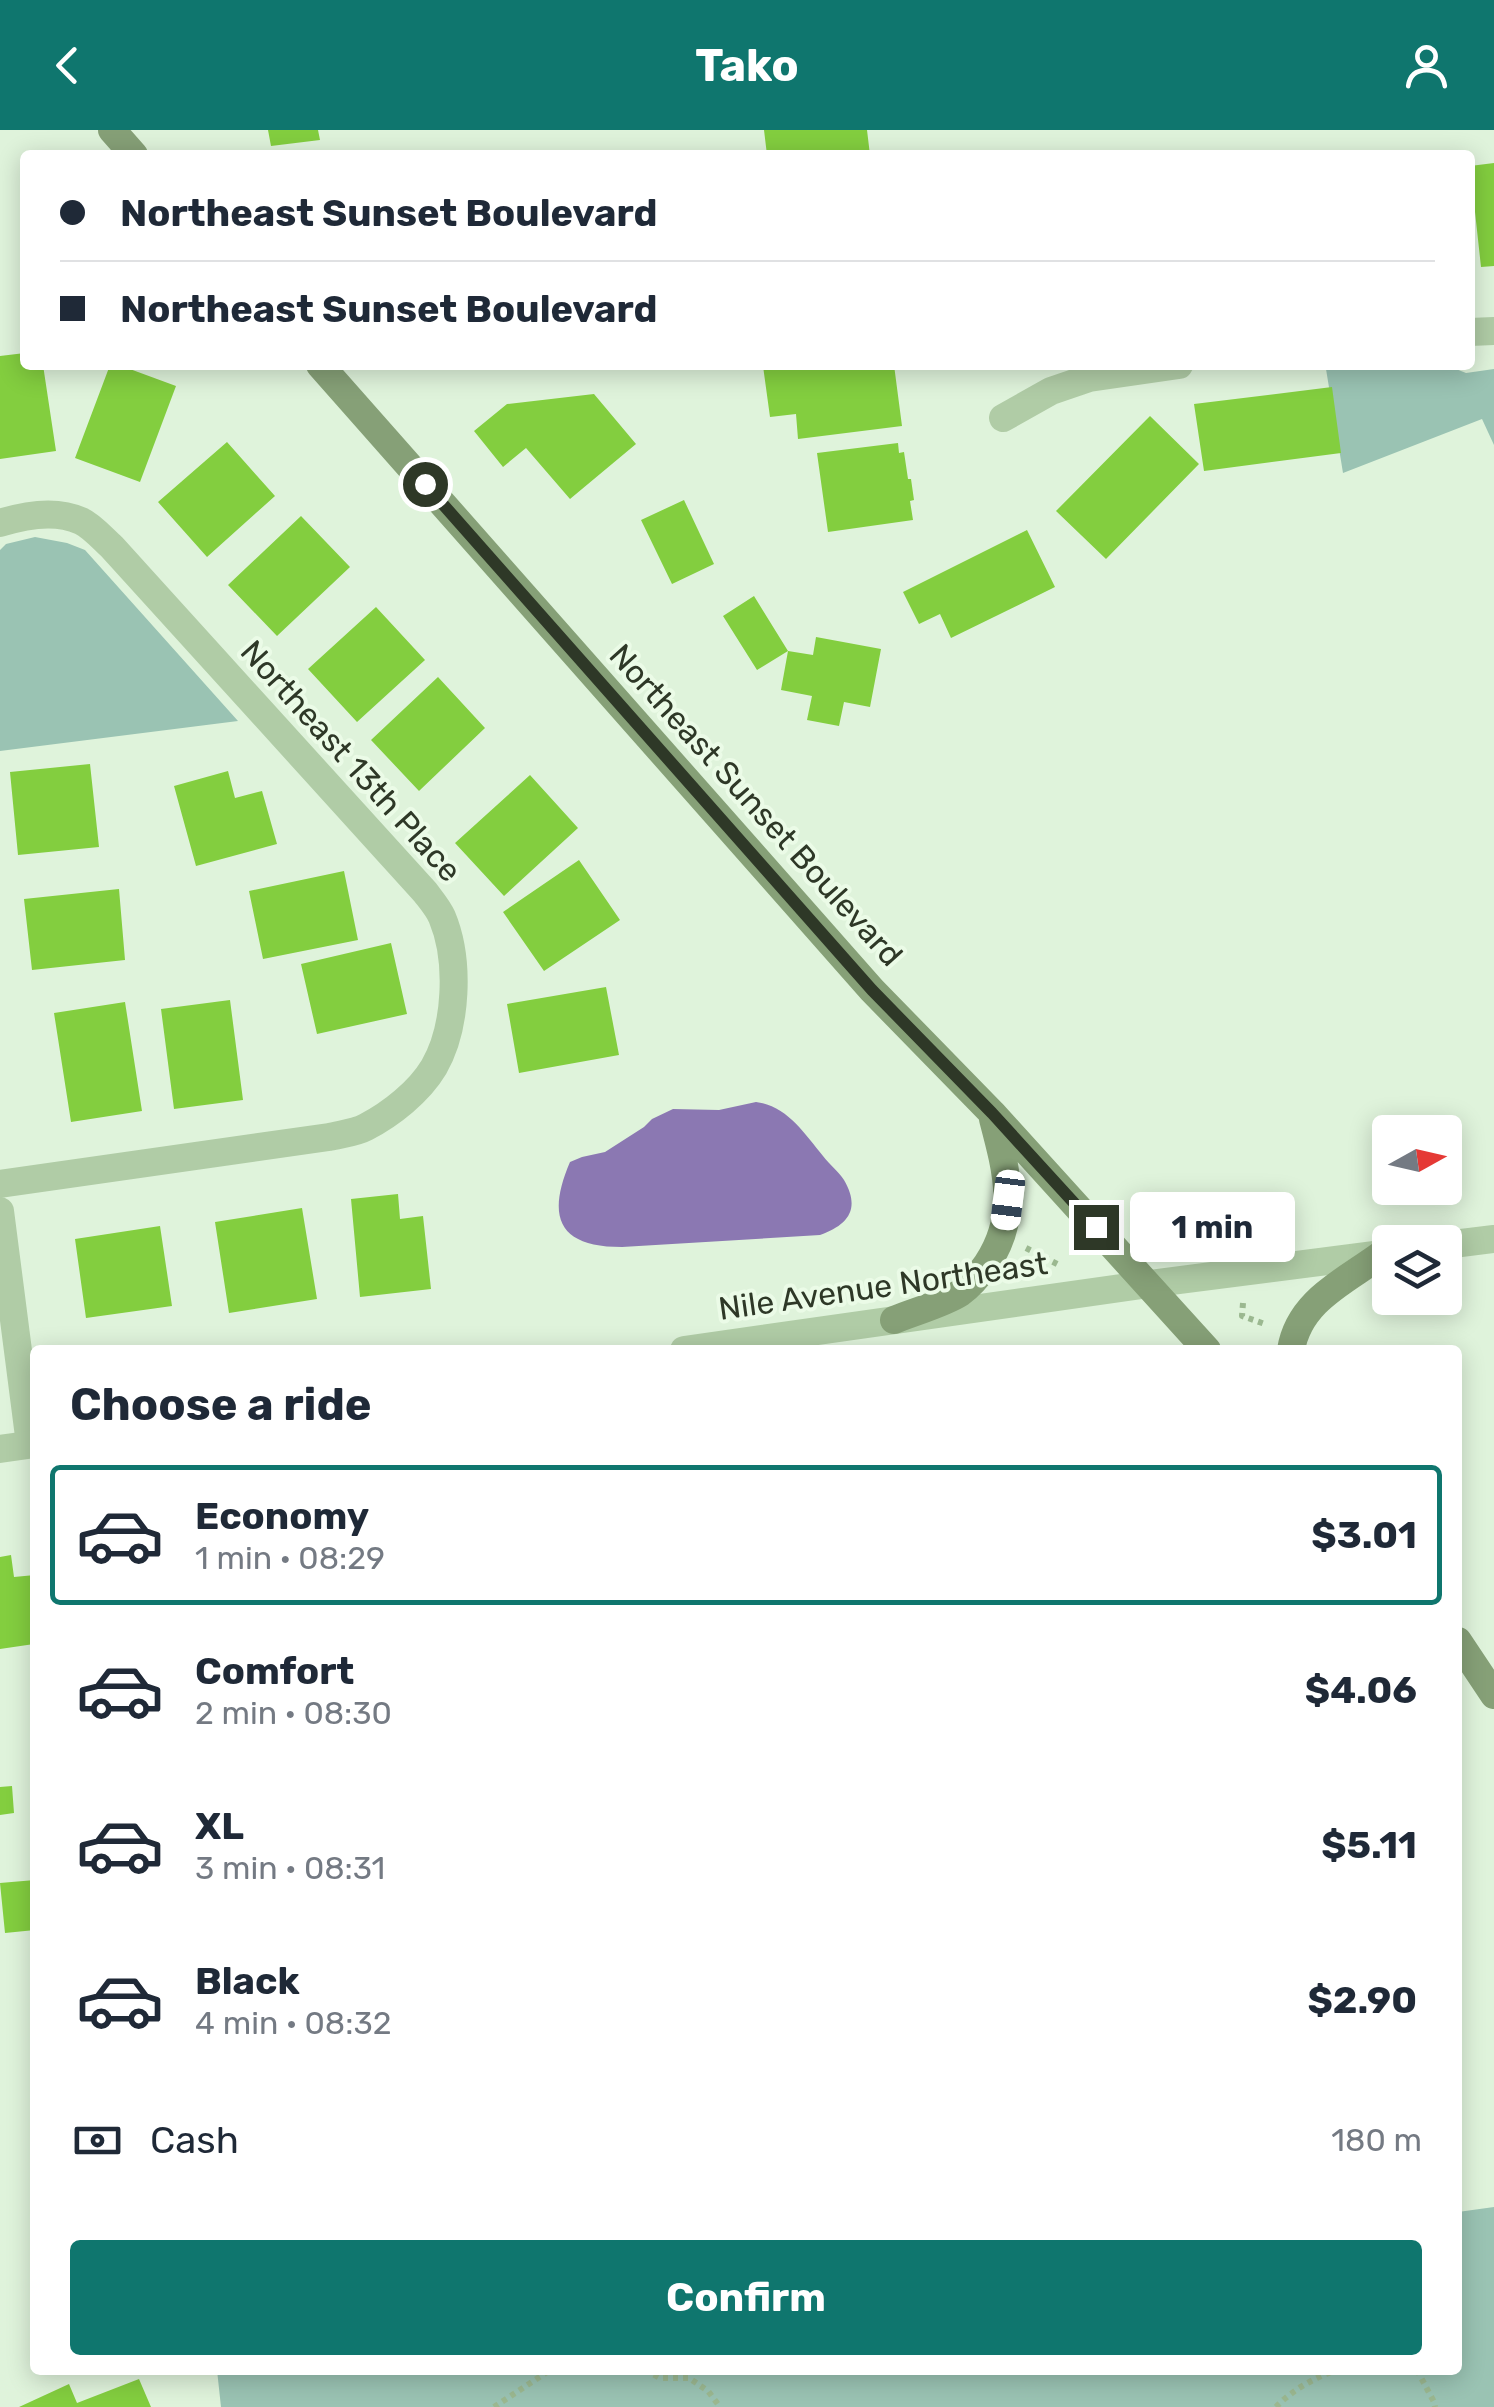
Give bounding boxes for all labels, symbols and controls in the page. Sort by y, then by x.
icon: back [40,38,95,93]
icon: person [1399,38,1454,93]
text: Tako [695,39,799,92]
text: Northeast Sunset Boulevard [120,190,658,236]
text: Northeast Sunset Boulevard [120,286,658,332]
route start [403,462,448,507]
street label: Northeast 13th Place [233,633,469,889]
street label: Northeast Sunset Boulevard [601,636,911,974]
north arrow [1372,1115,1462,1205]
map controls [1372,1115,1462,1315]
car [989,1168,1027,1232]
callout: 1 min [1131,1192,1296,1262]
route end [1074,1205,1119,1250]
text: 1 min [1172,1208,1253,1246]
button: layers [1372,1225,1462,1315]
street label: Nile Avenue Northeast [716,1244,1050,1328]
text: Choose a ride [70,1378,372,1431]
icon: car [75,1490,165,1580]
text: Economy [195,1493,369,1539]
text: $3.01 [1311,1512,1417,1558]
text: 1 min · 08:29 [195,1539,385,1577]
icon: car [75,1645,165,1735]
text: Comfort [195,1648,354,1694]
text: $4.06 [1305,1667,1417,1713]
text: 2 min · 08:30 [195,1694,392,1732]
icon: car [75,1800,165,1890]
text: XL [195,1803,244,1849]
text: $5.11 [1321,1822,1417,1868]
text: 3 min · 08:31 [195,1849,385,1887]
icon: car [75,1955,165,2045]
text: Black [195,1958,300,2004]
text: $2.90 [1307,1977,1417,2023]
text: 4 min · 08:32 [195,2004,391,2042]
icon: cash [70,2113,125,2168]
text: Cash [150,2117,239,2163]
text: 180 m [1331,2121,1422,2159]
button: Confirm [70,2240,1422,2355]

